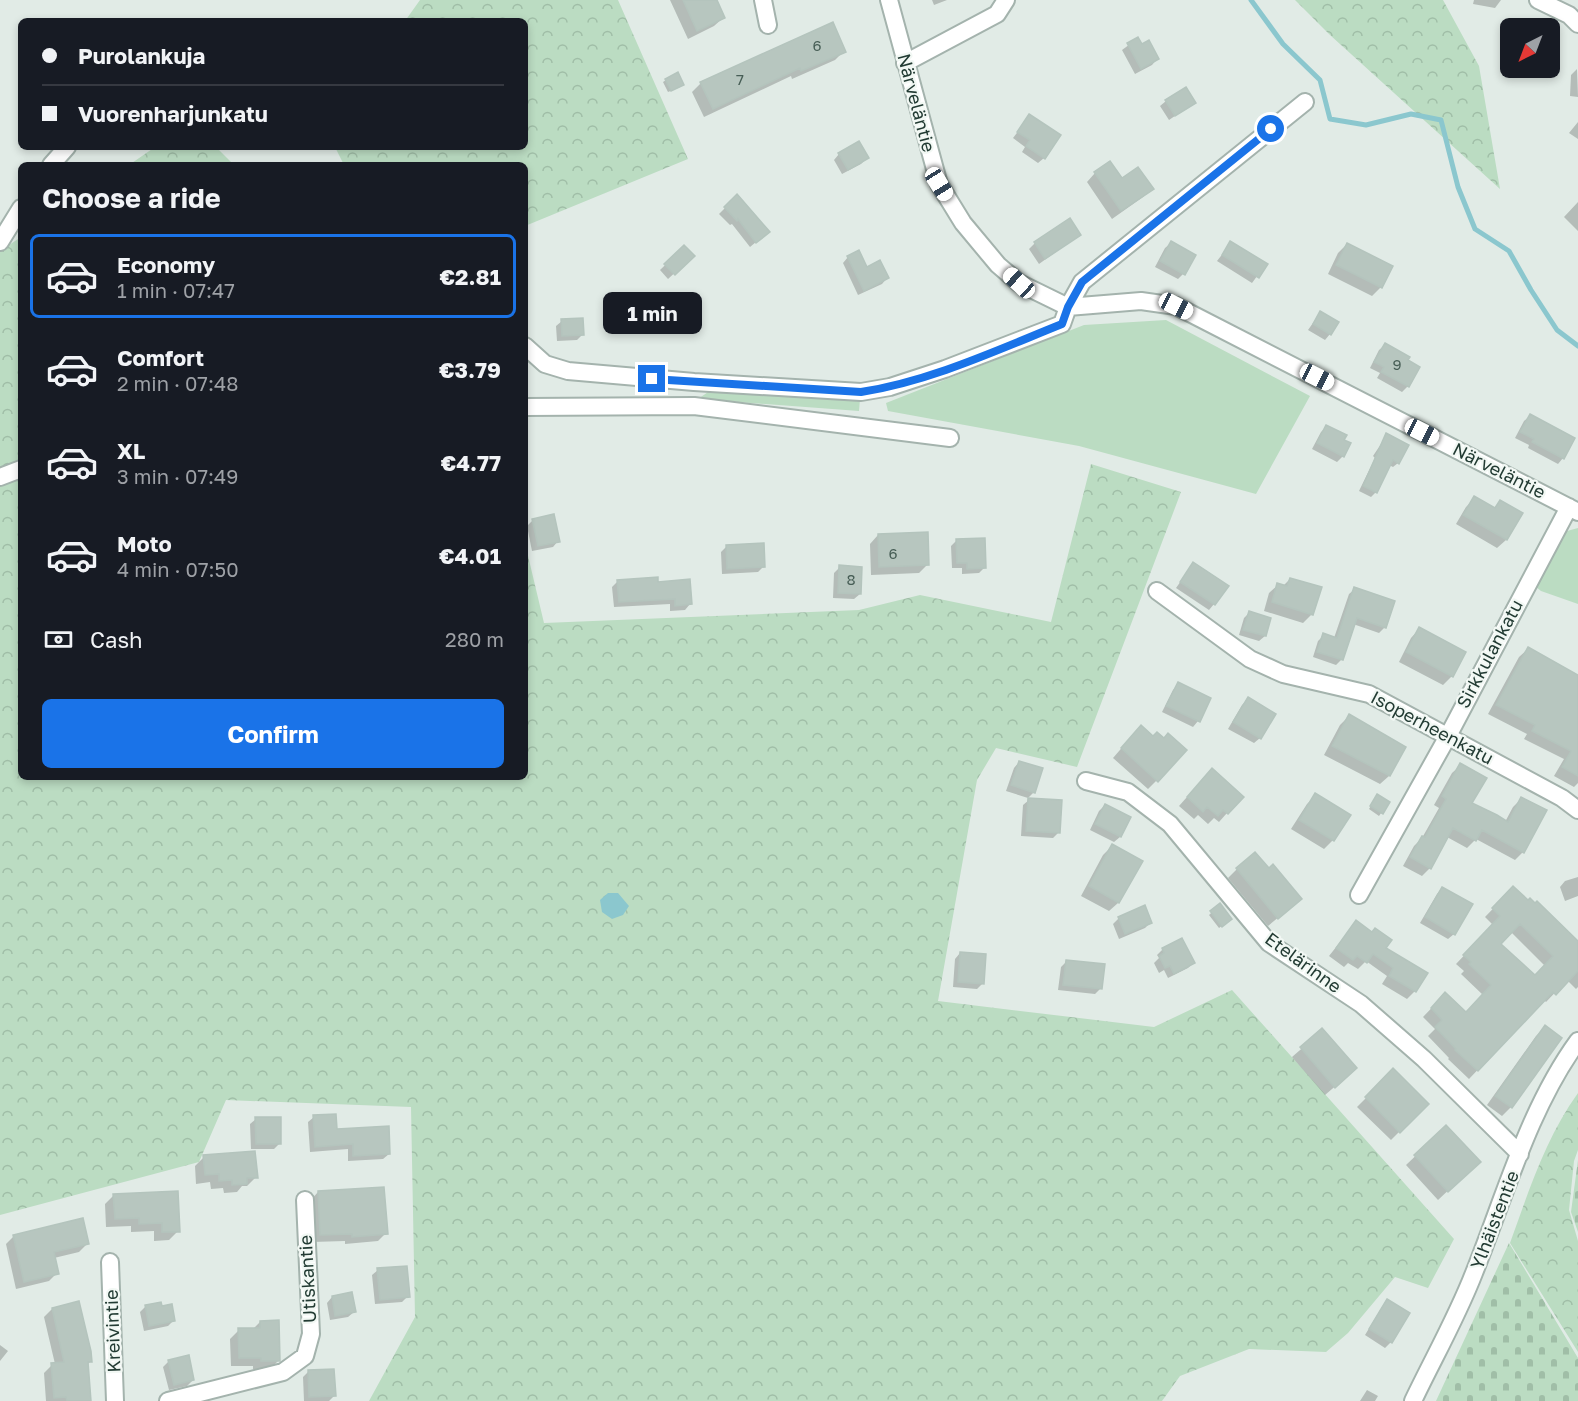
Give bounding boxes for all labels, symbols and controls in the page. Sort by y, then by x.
north arrow [1500,18,1560,78]
map controls [1500,18,1560,78]
house number: 6 [812,36,822,54]
text: Purolankuja [78,42,205,69]
street label: Närveläntie [893,51,941,154]
house number: 7 [736,70,744,88]
text: Vuorenharjunkatu [78,100,268,127]
route start [1257,115,1284,142]
car [922,164,956,204]
text: Choose a ride [42,182,221,214]
icon: car [45,249,99,303]
text: Economy [117,251,215,278]
text: €2.81 [440,263,501,290]
car [1000,264,1038,302]
text: 1 min · 07:47 [117,278,235,302]
car [1156,290,1196,322]
callout: 1 min [602,292,702,334]
text: 1 min [627,301,678,325]
icon: car [45,342,99,396]
text: Comfort [117,344,204,371]
house number: 9 [1392,355,1402,373]
text: €3.79 [439,356,501,383]
car [1297,361,1337,393]
route end [638,365,665,392]
text: 2 min · 07:48 [117,371,238,395]
car [1402,416,1442,448]
icon: car [45,435,99,489]
text: XL [117,437,145,464]
street label: Närveläntie [1450,437,1549,503]
text: €4.77 [441,449,501,476]
text: 3 min · 07:49 [117,464,238,488]
icon: car [45,528,99,582]
text: Moto [117,530,172,557]
text: €4.01 [439,542,501,569]
house number: 6 [888,544,898,562]
text: 4 min · 07:50 [117,557,239,581]
house number: 8 [846,570,856,588]
street label: Sirkkulankatu [1451,596,1527,712]
icon: cash [42,623,75,656]
text: Cash [90,626,143,653]
text: 280 m [445,627,504,651]
street label: Isoperheenkatu [1367,686,1498,769]
button: Confirm [42,699,504,768]
street label: Etelärinne [1261,927,1346,997]
street label: Ylhäistentie [1465,1167,1523,1272]
street label: Utiskantie [294,1234,320,1324]
street label: Kreivintie [100,1289,124,1373]

